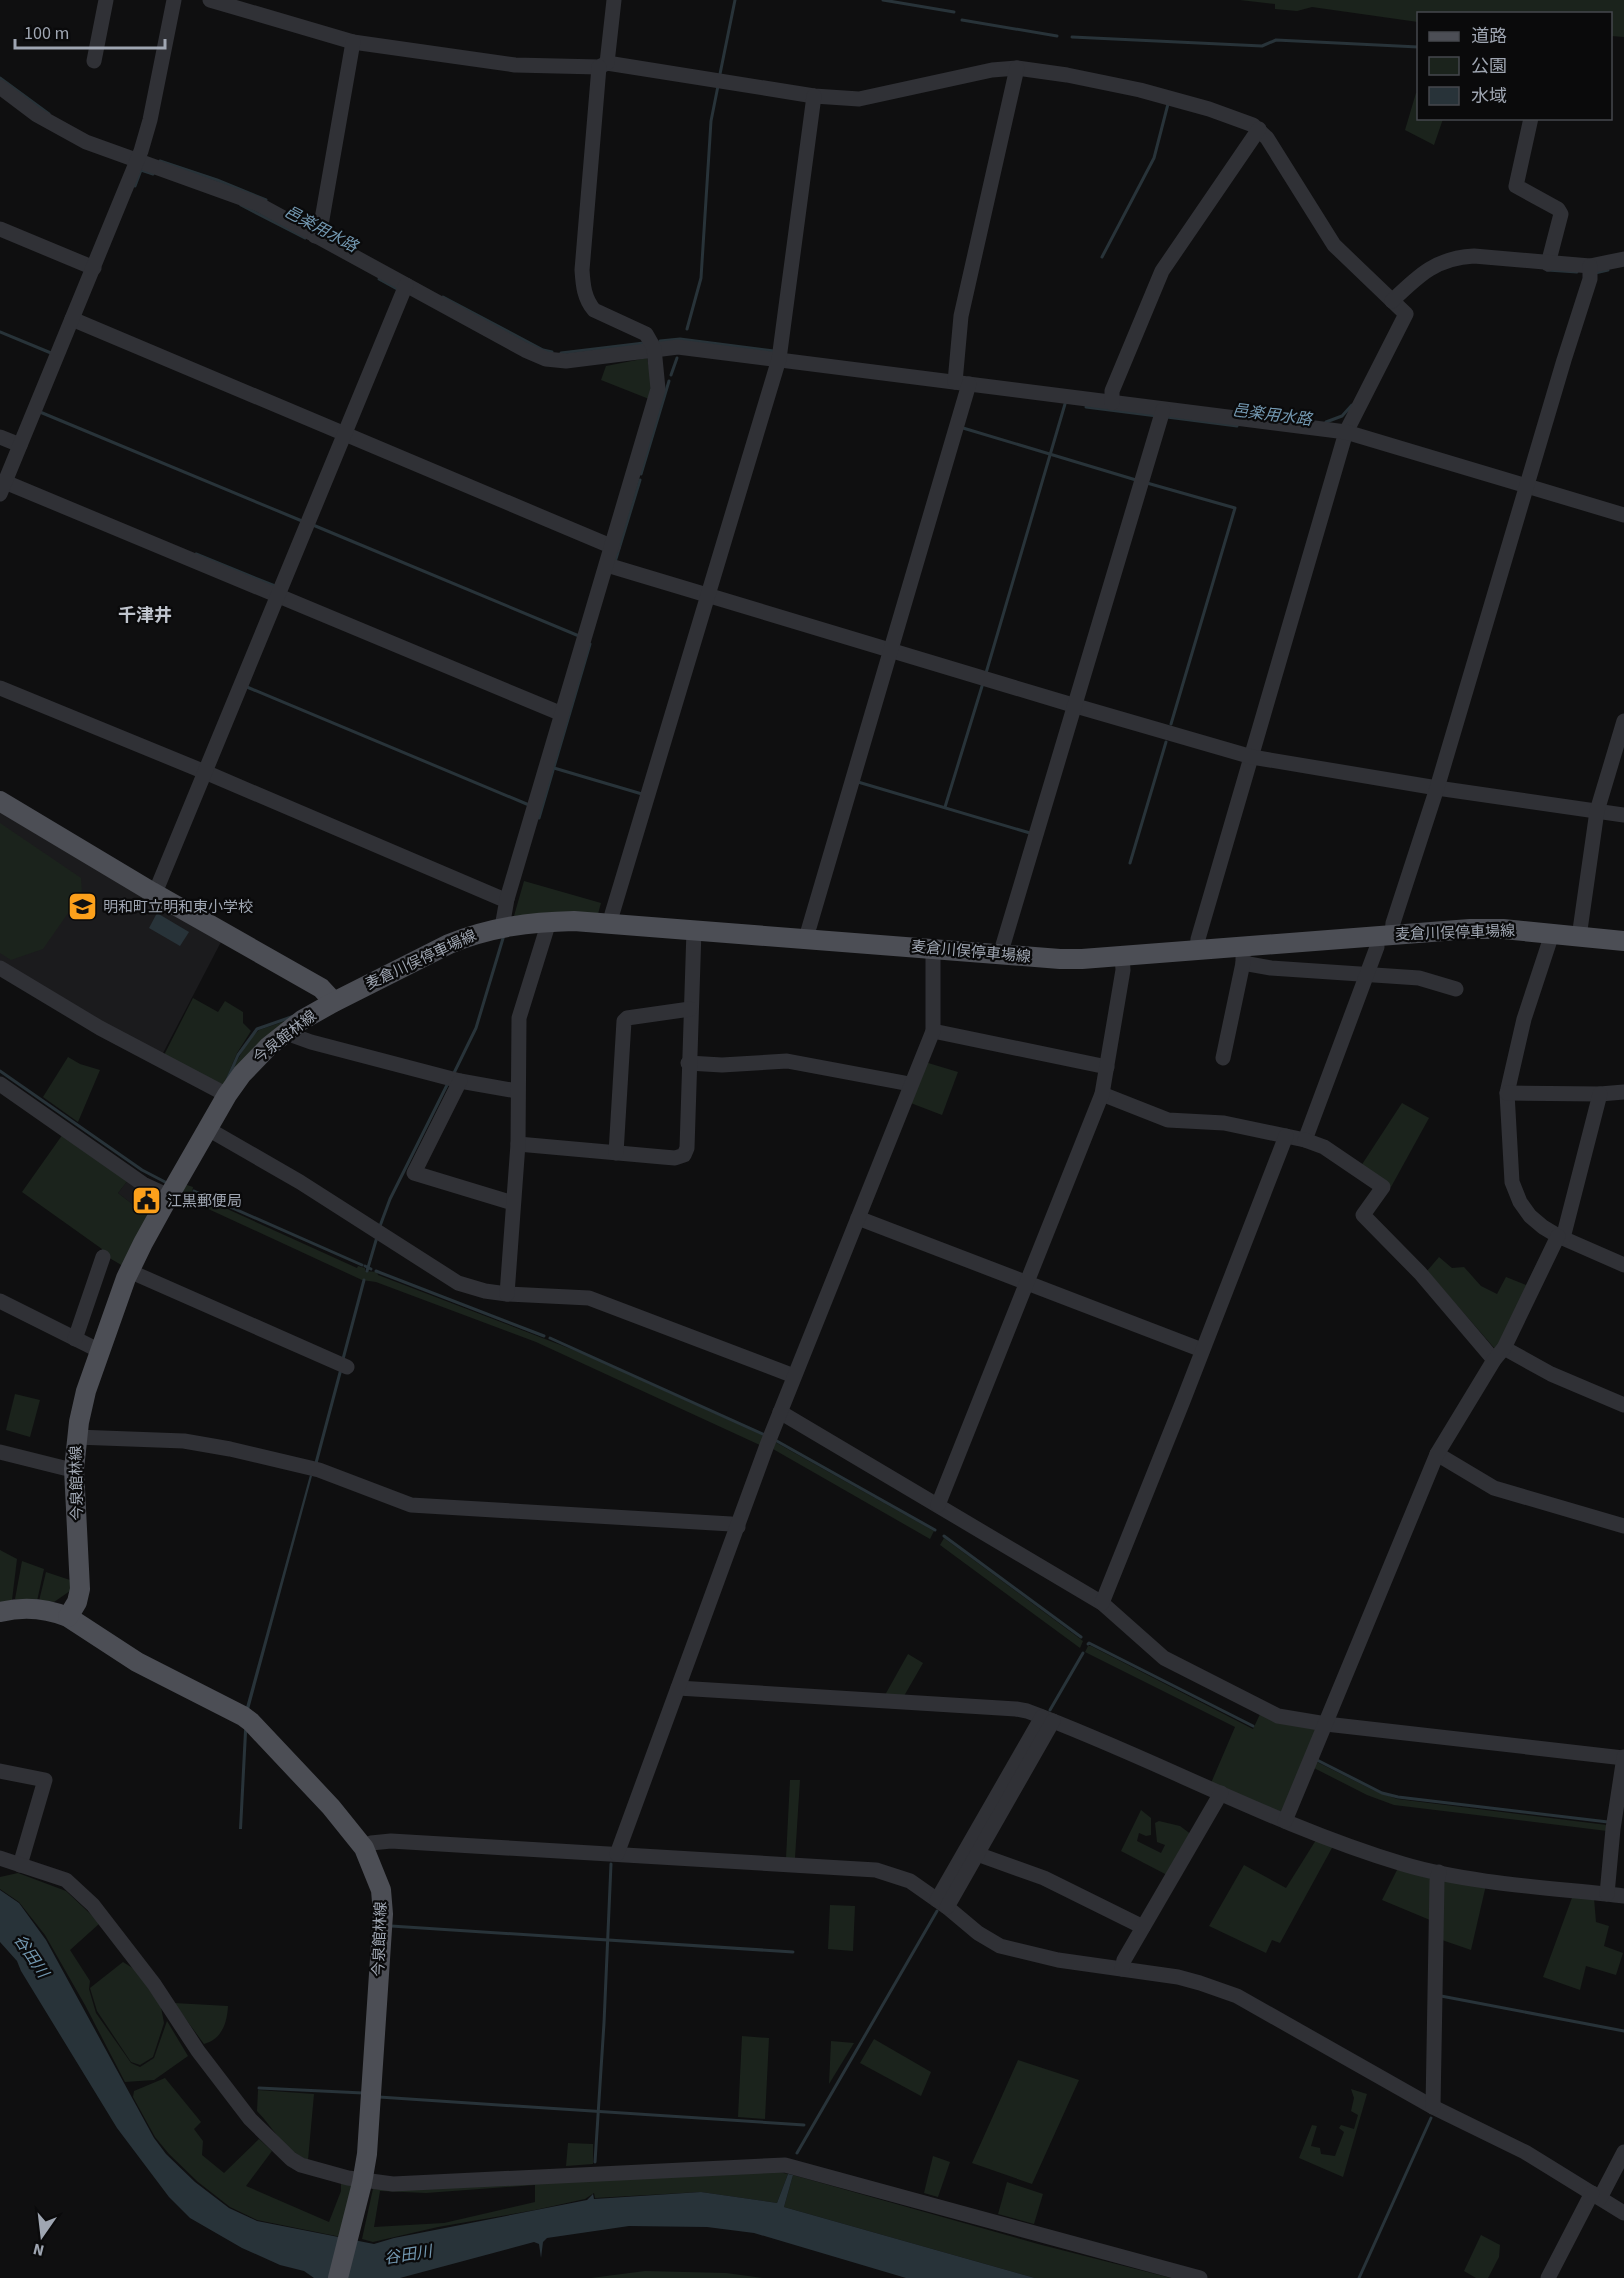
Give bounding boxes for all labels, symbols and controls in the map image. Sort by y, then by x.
scale bar [15,12,165,50]
legend [1417,12,1612,120]
text: 100 m [24,21,69,46]
text: 道路 [1471,24,1507,49]
text: 公園 [1471,54,1507,79]
text: 水域 [1471,84,1507,109]
water label: 邑楽用水路 [281,201,363,258]
water label: 邑楽用水路 [1231,399,1315,431]
district label: 千津井 [118,603,172,628]
school or university icon: 明和町立明和東小学校 [66,891,98,923]
place label: 明和町立明和東小学校 [103,897,253,918]
street label: 麦倉川俣停車場線 [1395,920,1515,946]
street label: 麦倉川俣停車場線 [362,925,480,995]
street label: 麦倉川俣停車場線 [910,936,1032,968]
street label: 今泉館林線 [249,1006,321,1068]
public building icon: 江黒郵便局 [130,1185,162,1217]
place label: 江黒郵便局 [167,1191,242,1212]
street label: 今泉館林線 [66,1445,88,1521]
street label: 今泉館林線 [368,1901,392,1977]
water label: 谷田川 [8,1930,55,1984]
north arrow [12,2206,72,2266]
text: N [31,2238,46,2262]
water label: 谷田川 [383,2240,435,2270]

